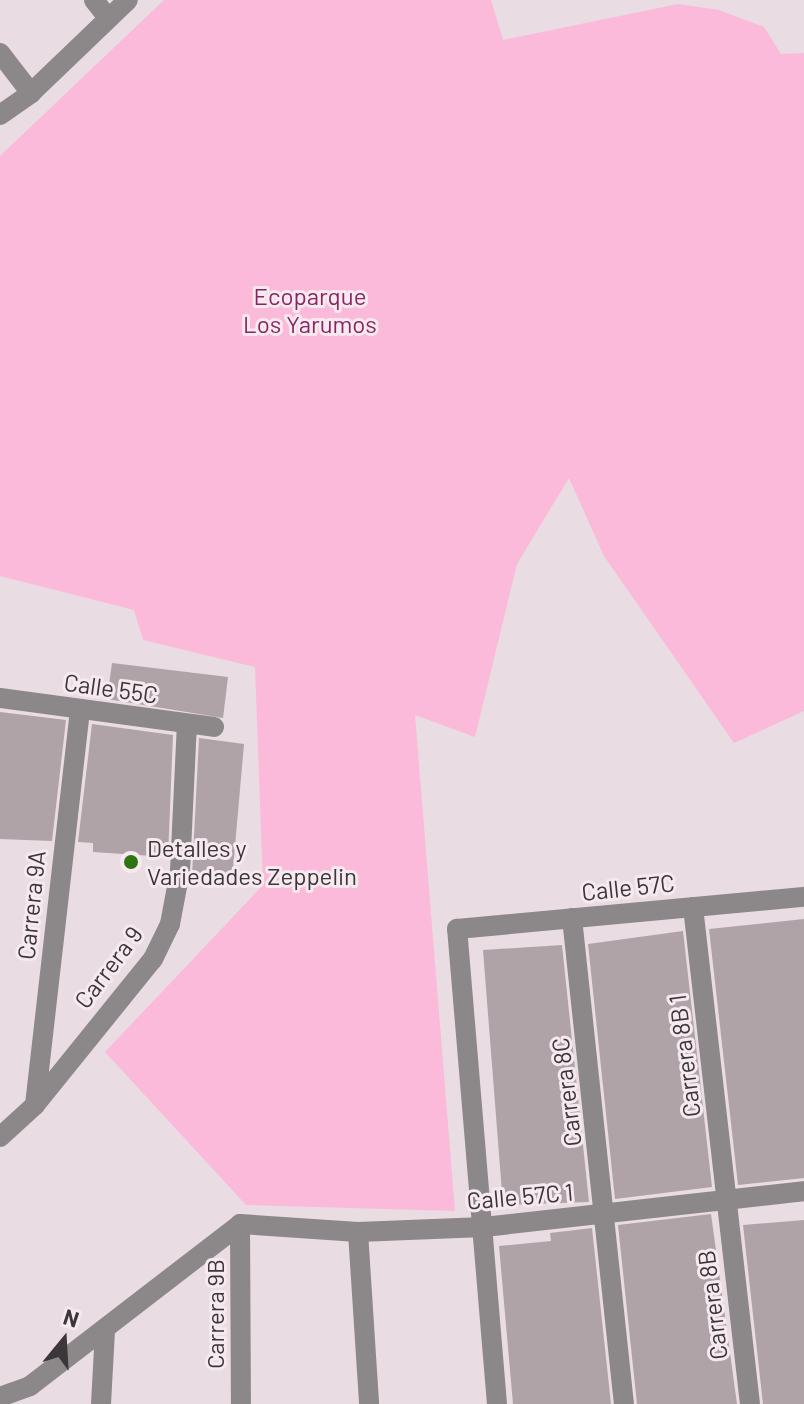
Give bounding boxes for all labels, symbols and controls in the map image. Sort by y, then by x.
park label: Ecoparque Los Yarumos [243,282,377,338]
street label: Calle 55C [62,667,160,709]
place label: Detalles y Variedades Zeppelin [147,834,357,890]
street label: Carrera 9A [11,849,51,961]
marker: Detalles y Variedades Zeppelin [122,853,140,871]
street label: Calle 57C [580,868,676,906]
street label: Carrera 9 [68,920,148,1014]
street label: Carrera 8B 1 [662,993,706,1119]
street label: Carrera 8C [545,1036,587,1148]
street label: Calle 57C 1 [466,1177,574,1215]
street label: Carrera 8B [691,1249,733,1361]
street label: Carrera 9B [201,1259,229,1369]
north arrow [24,1300,104,1380]
text: N [60,1303,82,1332]

